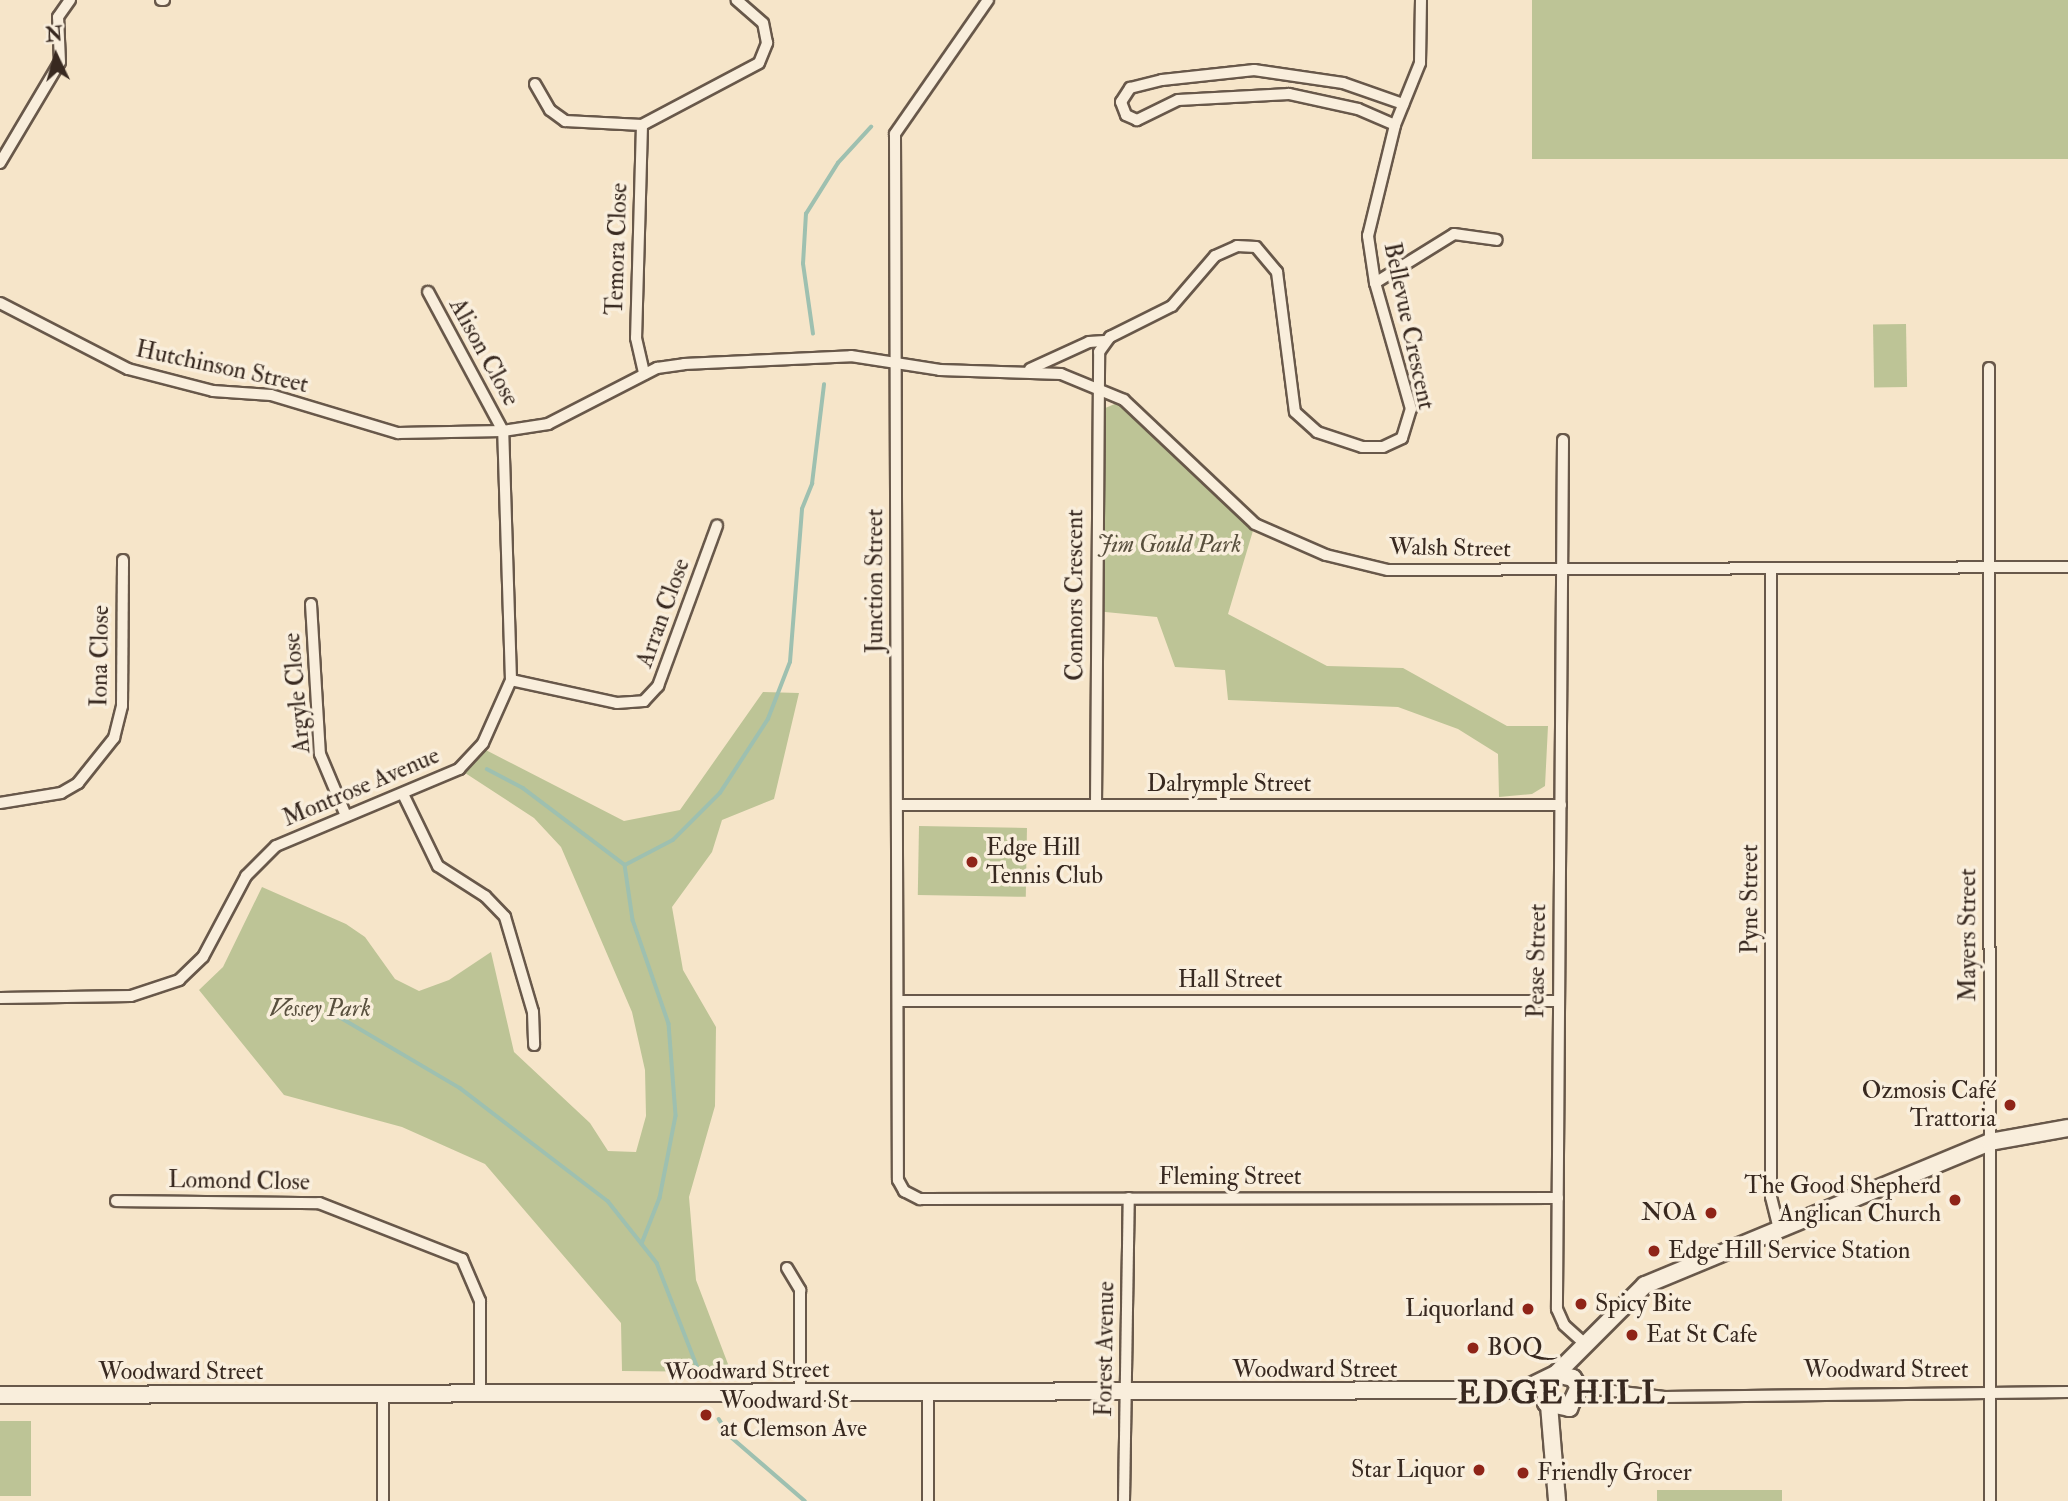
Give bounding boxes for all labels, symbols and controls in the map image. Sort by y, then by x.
north arrow [21,21,91,91]
text: N [45,22,64,48]
street label: Temora Close [600,182,634,316]
street label: Bellevue Crescent [1377,240,1441,412]
street label: Alison Close [443,293,525,411]
street label: Hutchinson Street [133,335,311,399]
street label: Junction Street [861,509,889,653]
street label: Connors Crescent [1061,509,1089,681]
park label: Jim Gould Park [1097,531,1241,559]
street label: Walsh Street [1389,533,1511,563]
street label: Arran Close [630,555,696,671]
street label: Iona Close [85,605,115,707]
street label: Argyle Close [277,631,317,755]
street label: Montrose Avenue [278,741,444,833]
street label: Dalrymple Street [1147,770,1311,798]
place label: Edge Hill Tennis Club [986,834,1103,890]
street label: Pyne Street [1736,844,1764,954]
marker: Edge Hill Tennis Club [964,854,980,870]
street label: Mayers Street [1954,868,1982,1002]
street label: Pease Street [1522,904,1552,1018]
street label: Hall Street [1178,966,1282,994]
park label: Vessey Park [269,995,371,1023]
place label: Ozmosis Café Trattoria [1862,1077,1996,1133]
marker: Ozmosis Café Trattoria [2002,1097,2018,1113]
street label: Fleming Street [1158,1163,1302,1191]
street label: Lomond Close [168,1165,310,1197]
place label: The Good Shepherd Anglican Church [1744,1172,1941,1228]
marker: The Good Shepherd Anglican Church [1947,1192,1963,1208]
place label: NOA [1641,1199,1697,1227]
marker: NOA [1703,1205,1719,1221]
place label: Edge Hill Service Station [1668,1237,1910,1265]
marker: Edge Hill Service Station [1646,1243,1662,1259]
street label: Forest Avenue [1089,1281,1121,1417]
place label: Spicy Bite [1595,1290,1692,1318]
place label: Liquorland [1405,1295,1514,1323]
marker: Spicy Bite [1573,1296,1589,1312]
marker: Liquorland [1520,1301,1536,1317]
place label: Eat St Cafe [1646,1321,1757,1349]
marker: Eat St Cafe [1624,1327,1640,1343]
place label: BOQ [1487,1334,1542,1362]
marker: BOQ [1465,1340,1481,1356]
street label: Woodward Street [664,1355,830,1387]
street label: Woodward Street [1232,1356,1398,1384]
street label: Woodward Street [1803,1356,1969,1384]
street label: Woodward Street [98,1358,264,1386]
district label: EDGE HILL [1458,1374,1666,1412]
place label: Woodward St at Clemson Ave [720,1387,867,1443]
marker: Woodward St at Clemson Ave [698,1407,714,1423]
place label: Star Liquor [1351,1456,1465,1484]
place label: Friendly Grocer [1537,1459,1692,1487]
marker: Star Liquor [1471,1462,1487,1478]
marker: Friendly Grocer [1515,1465,1531,1481]

